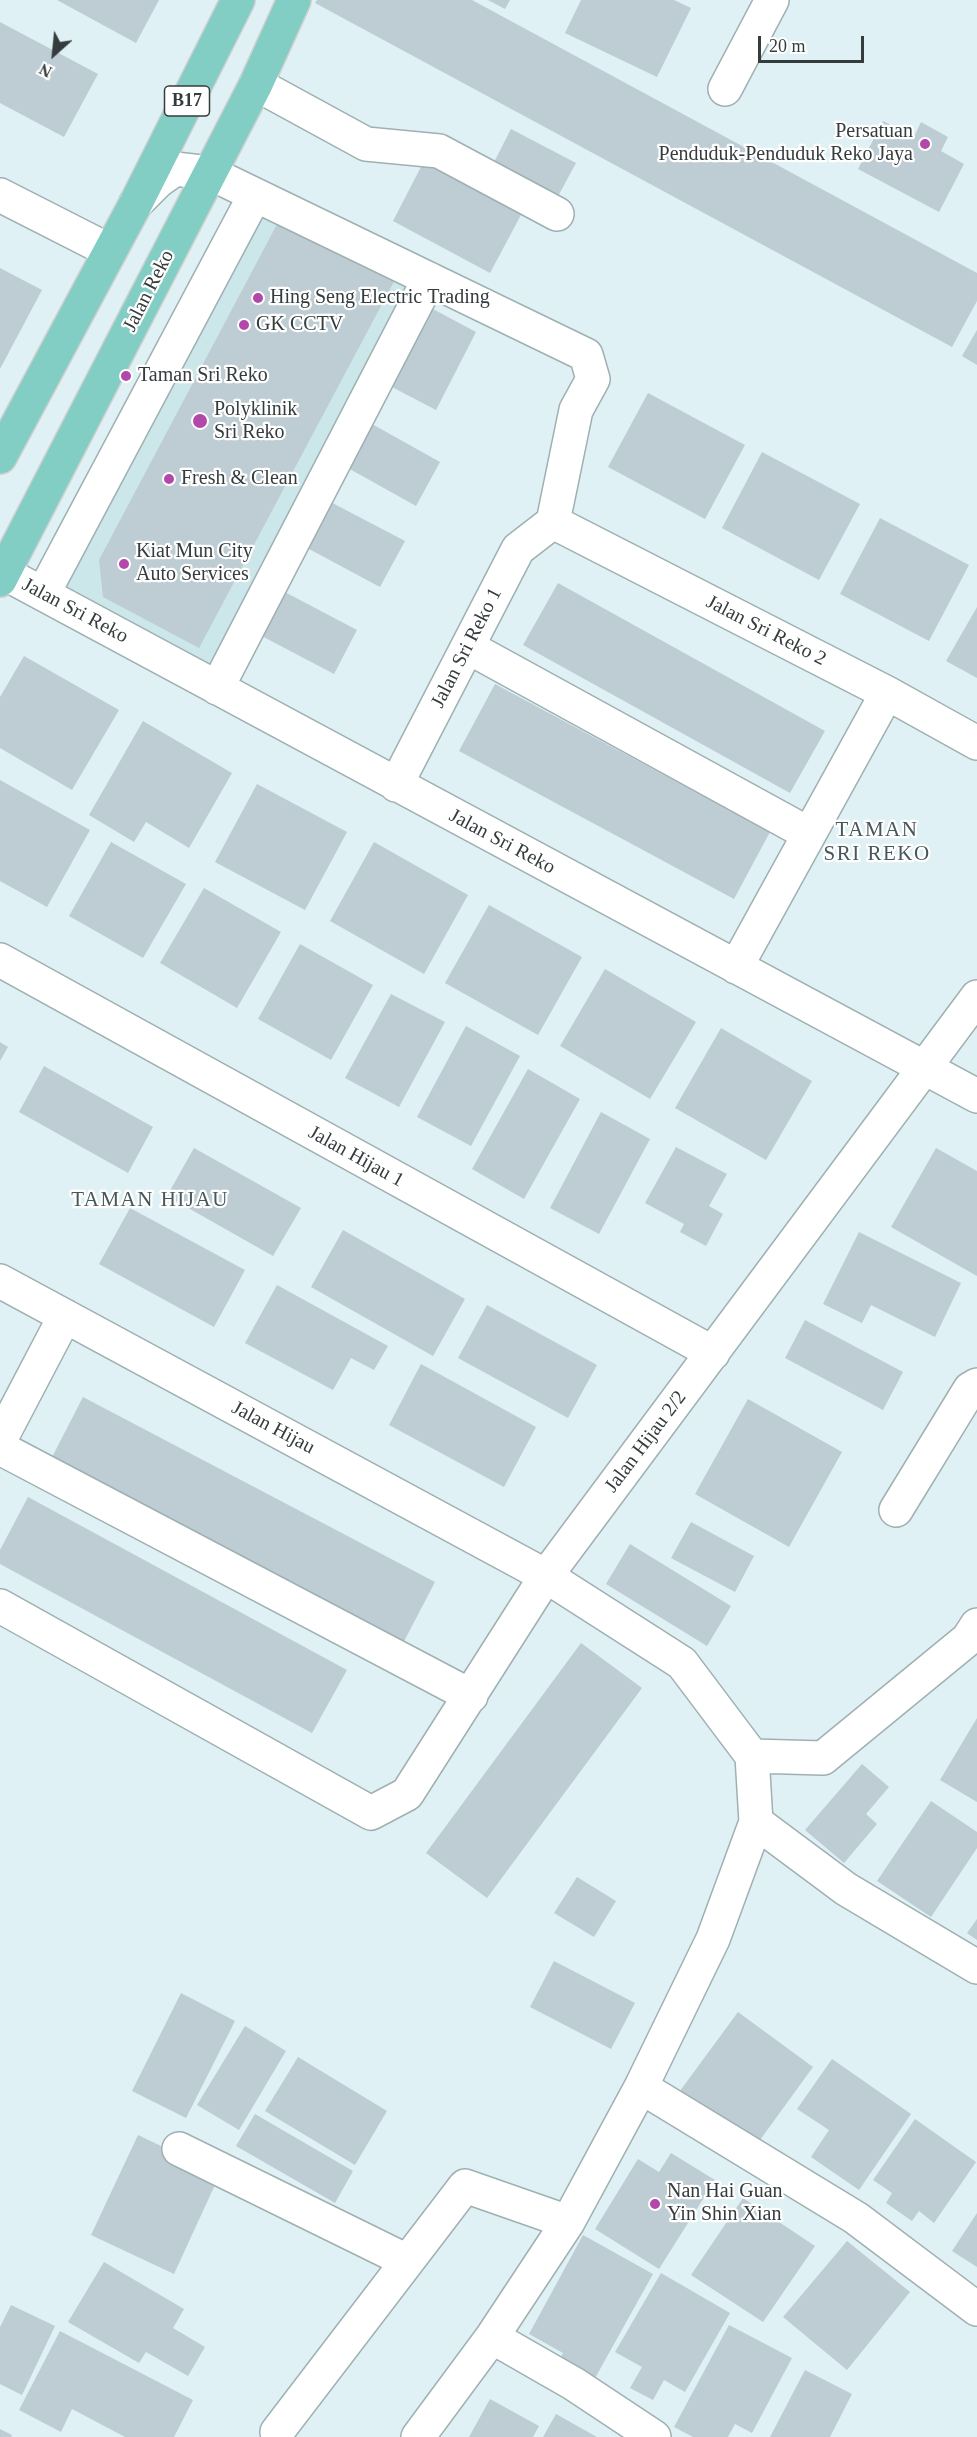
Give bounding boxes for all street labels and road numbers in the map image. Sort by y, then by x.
road number: B17 [164,86,210,116]
street label: Jalan Reko [118,246,180,336]
street label: Jalan Sri Reko [18,573,132,649]
street label: Jalan Sri Reko 1 [426,584,508,712]
street label: Jalan Sri Reko 2 [702,590,830,672]
street label: Jalan Sri Reko [445,804,559,880]
street label: Jalan Hijau 1 [304,1121,408,1193]
street label: Jalan Hijau 2/2 [600,1386,692,1498]
street label: Jalan Hijau [227,1396,319,1460]

